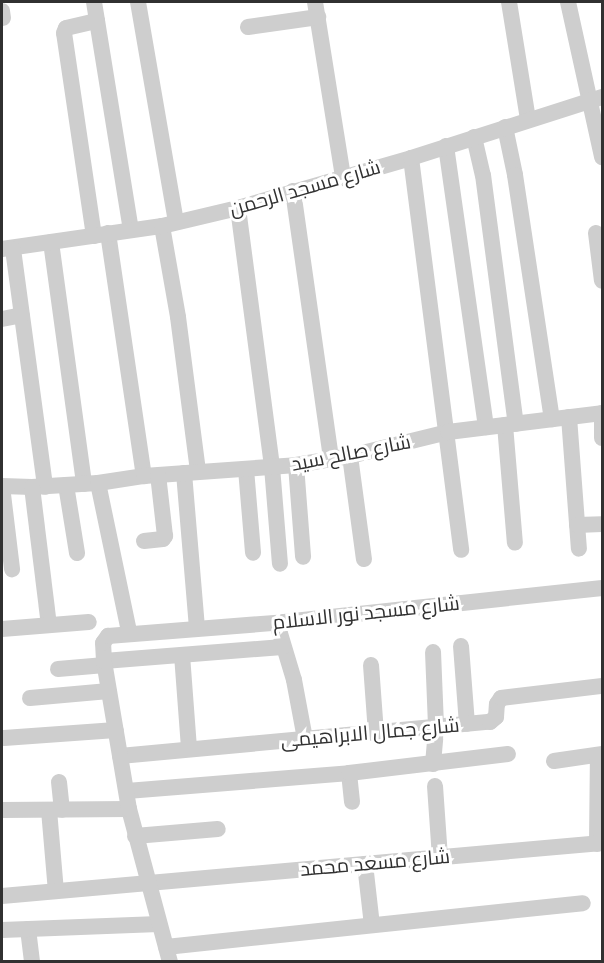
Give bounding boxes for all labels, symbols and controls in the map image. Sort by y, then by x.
street label: شارع مسجد الرحمن [227,155,383,221]
street label: شارع صالح سيد [289,430,413,476]
street label: شارع مسجد نور الاسلام [271,591,461,635]
street label: شارع جمال الابراهيمى [280,713,460,753]
street label: شارع مسعد محمد [299,844,451,882]

